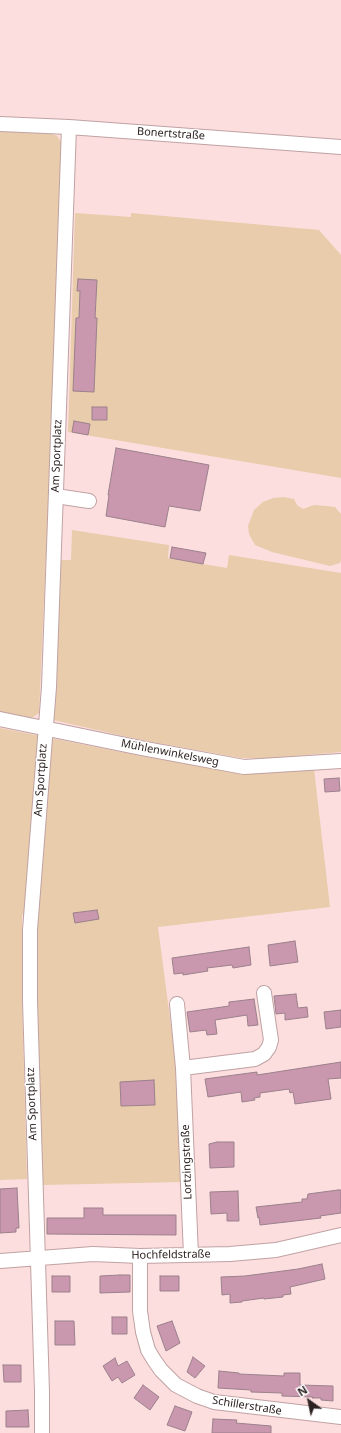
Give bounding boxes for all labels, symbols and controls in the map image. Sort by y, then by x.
street label: Bonertstraße [137,125,205,143]
street label: Am Sportplatz [49,419,65,493]
street label: Mühlenwinkelsweg [120,737,220,769]
street label: Am Sportplatz [32,743,50,817]
street label: Am Sportplatz [24,1067,40,1141]
street label: Lortzingstraße [179,1124,195,1200]
street label: Hochfeldstraße [131,1248,211,1262]
north arrow [289,1381,329,1421]
text: N [294,1382,310,1399]
street label: Schillerstraße [211,1394,283,1418]

